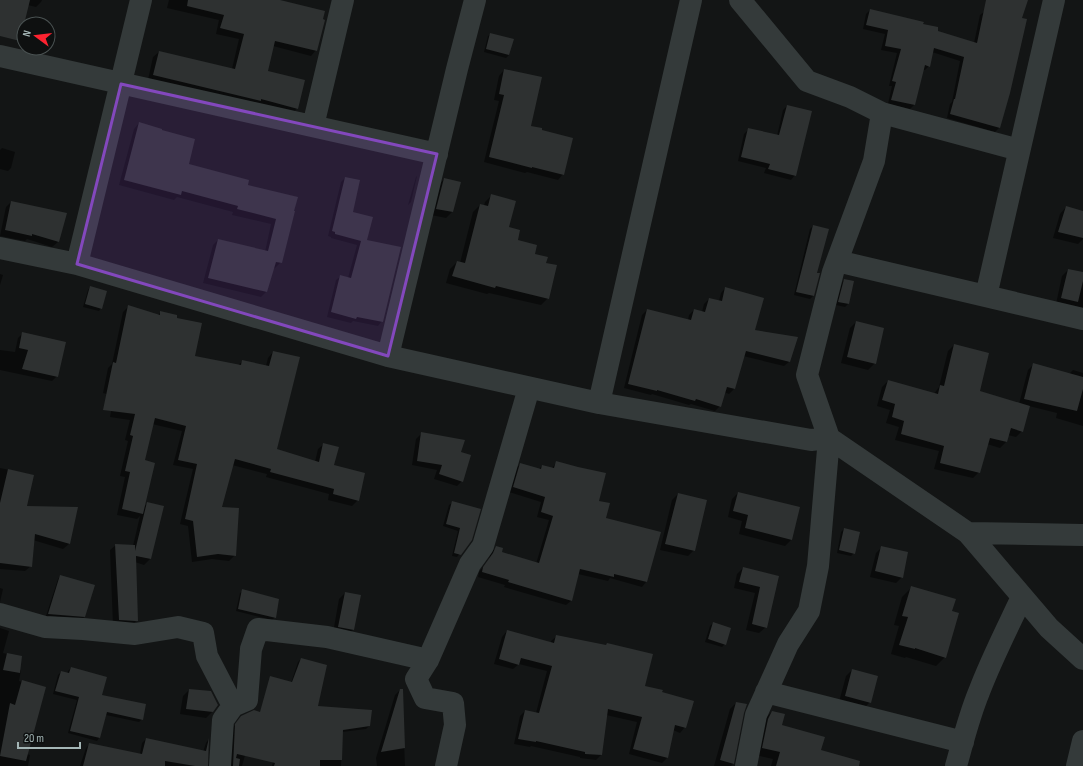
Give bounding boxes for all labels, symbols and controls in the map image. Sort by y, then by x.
north arrow [16,16,56,56]
text: N [20,29,34,38]
scale bar [18,724,80,750]
text: 20 m [24,731,44,746]

